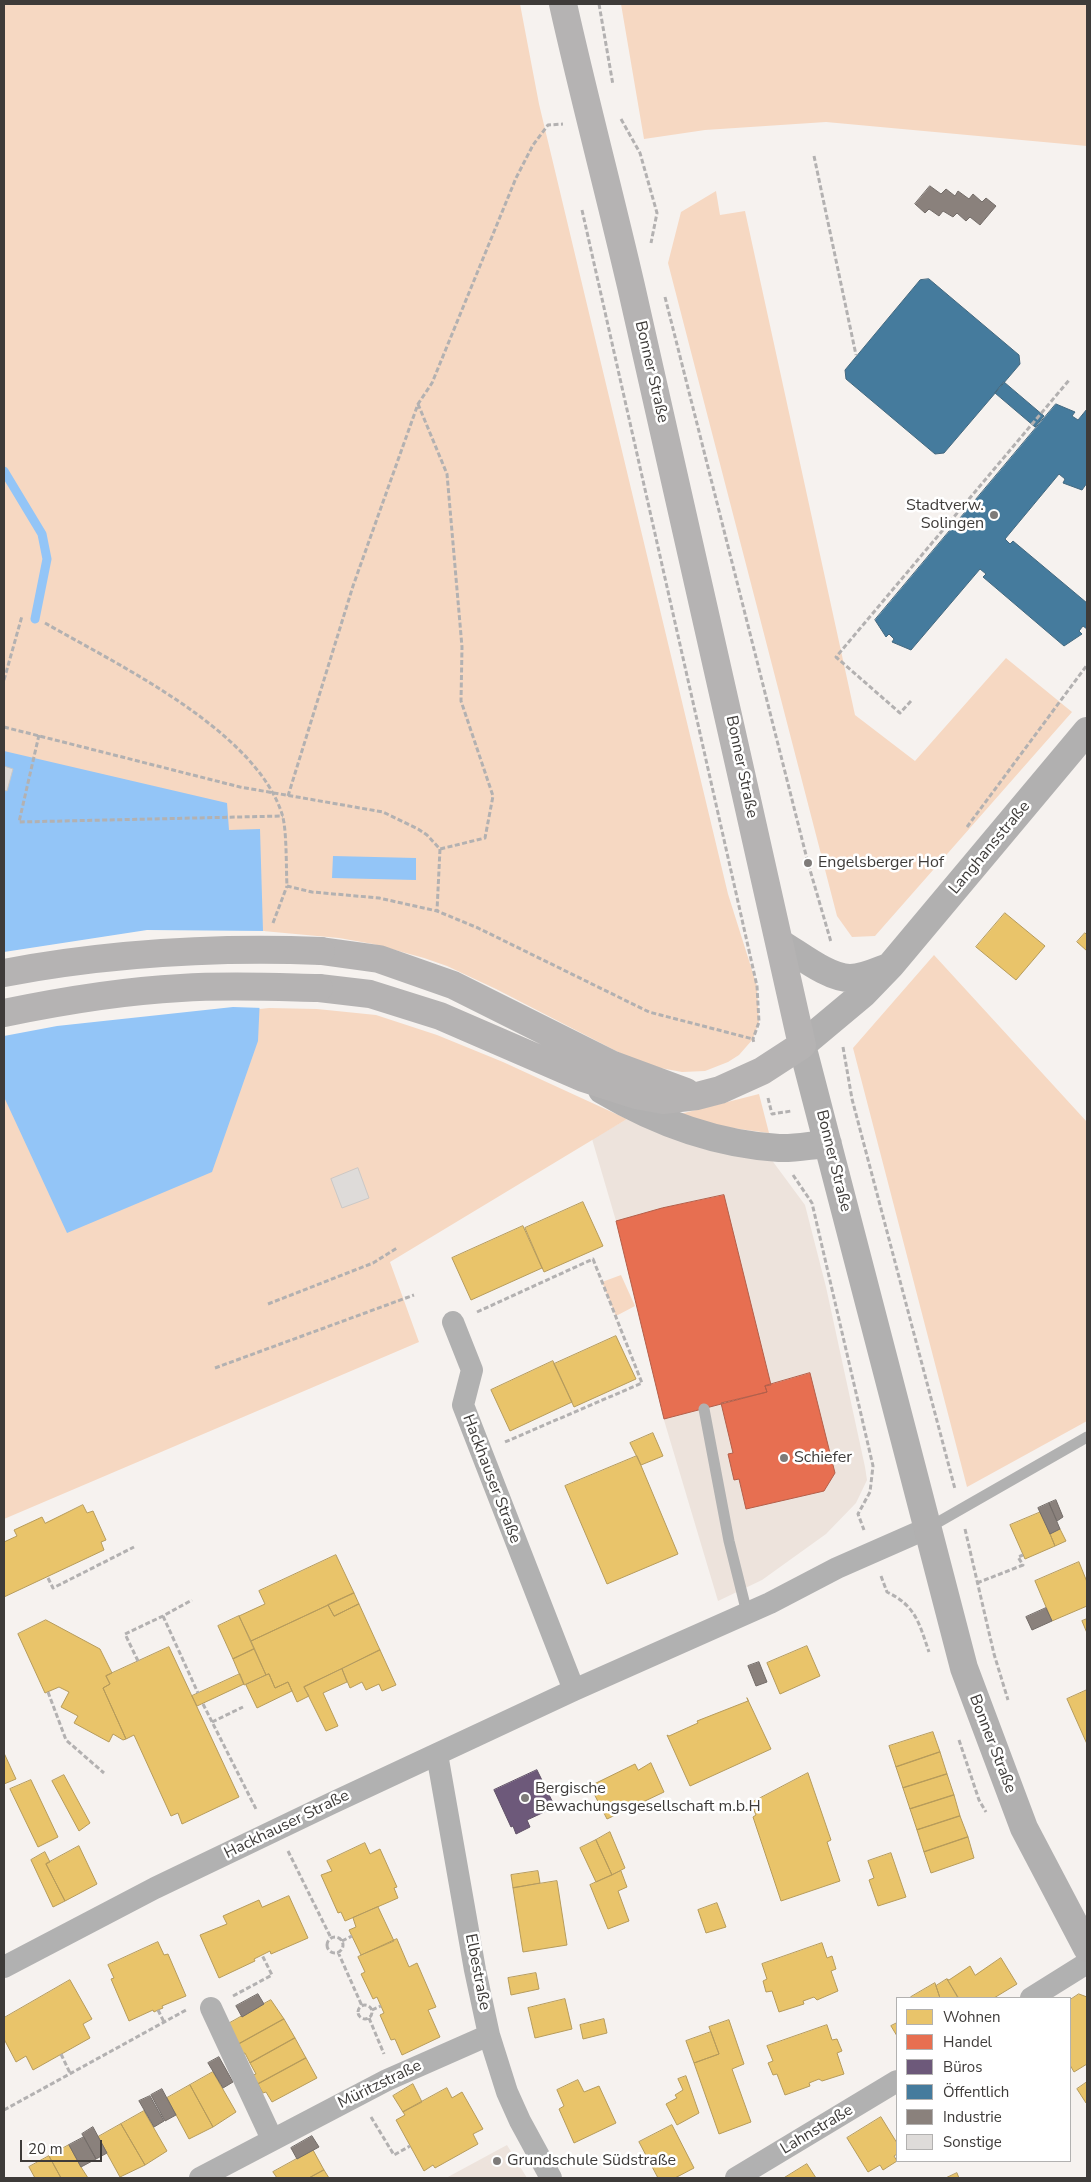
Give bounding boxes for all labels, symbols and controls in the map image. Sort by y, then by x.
street label: Bonner Straße [630,319,672,425]
place label: Stadtverw. Solingen [906,496,984,534]
marker: Stadtverw. Solingen [988,509,1000,521]
street label: Bonner Straße [721,714,761,820]
street label: Langhansstraße [945,798,1035,898]
place label: Engelsberger Hof [818,853,944,873]
marker: Engelsberger Hof [802,857,814,869]
street label: Bonner Straße [811,1108,855,1214]
street label: Hackhauser Straße [458,1412,524,1546]
place label: Schiefer [794,1448,852,1468]
marker: Schiefer [778,1452,790,1464]
street label: Bonner Straße [964,1692,1020,1796]
place label: Bergische Bewachungsgesellschaft m.b.H [535,1779,761,1817]
street label: Hackhauser Straße [221,1786,353,1864]
marker: Bergische Bewachungsgesellschaft m.b.H [519,1792,531,1804]
street label: Elbestraße [460,1932,494,2012]
legend [896,1997,1071,2162]
text: Wohnen [943,2007,1001,2027]
text: Handel [943,2032,992,2052]
street label: Müritzstraße [335,2056,425,2114]
text: Büros [943,2057,982,2077]
text: Öffentlich [943,2082,1009,2102]
street label: Lahnstraße [777,2101,857,2159]
text: Industrie [943,2107,1002,2127]
scale bar [22,2130,105,2162]
text: Sonstige [943,2132,1002,2152]
text: 20 m [28,2139,63,2159]
place label: Grundschule Südstraße [507,2151,676,2171]
marker: Grundschule Südstraße [491,2155,503,2167]

